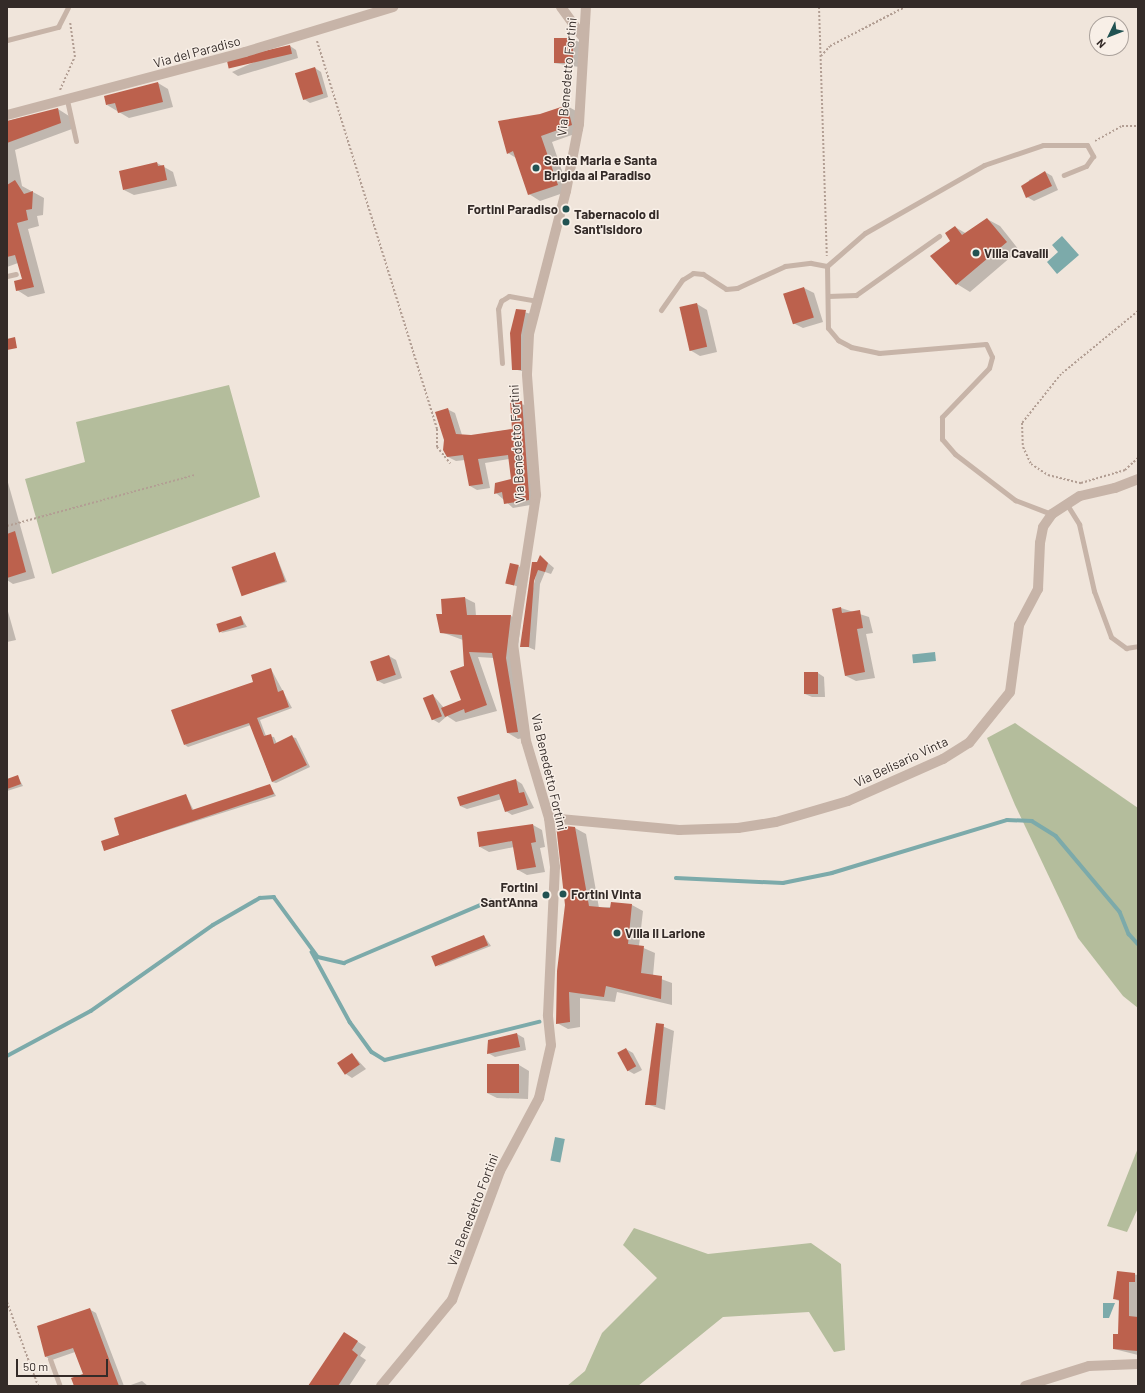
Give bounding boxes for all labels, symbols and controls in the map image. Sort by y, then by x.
north arrow [1089,16,1129,56]
street label: Via Benedetto Fortini [554,17,580,137]
street label: Via del Paradiso [152,33,242,71]
text: N [1093,37,1108,51]
place label: Santa Maria e Santa Brigida al Paradiso [544,153,657,184]
marker: Santa Maria e Santa Brigida al Paradiso [531,163,541,173]
place label: Fortini Paradiso [467,201,558,217]
marker: Fortini Paradiso [561,204,571,214]
place label: Tabernacolo di Sant'isidoro [574,207,659,238]
marker: Tabernacolo di Sant'isidoro [561,217,571,227]
place label: Villa Cavalli [984,245,1049,261]
marker: Villa Cavalli [971,248,981,258]
street label: Via Benedetto Fortini [506,384,528,504]
street label: Via Benedetto Fortini [528,712,570,832]
street label: Via Belisario Vinta [852,733,950,791]
place label: Fortini Sant'Anna [481,880,538,911]
place label: Fortini Vinta [571,886,641,902]
marker: Fortini Vinta [558,889,568,899]
marker: Fortini Sant'Anna [541,890,551,900]
place label: Villa Il Larione [625,925,705,941]
marker: Villa Il Larione [612,928,622,938]
street label: Via Benedetto Fortini [444,1152,502,1268]
scale bar [18,1351,110,1377]
text: 50 m [23,1359,48,1373]

